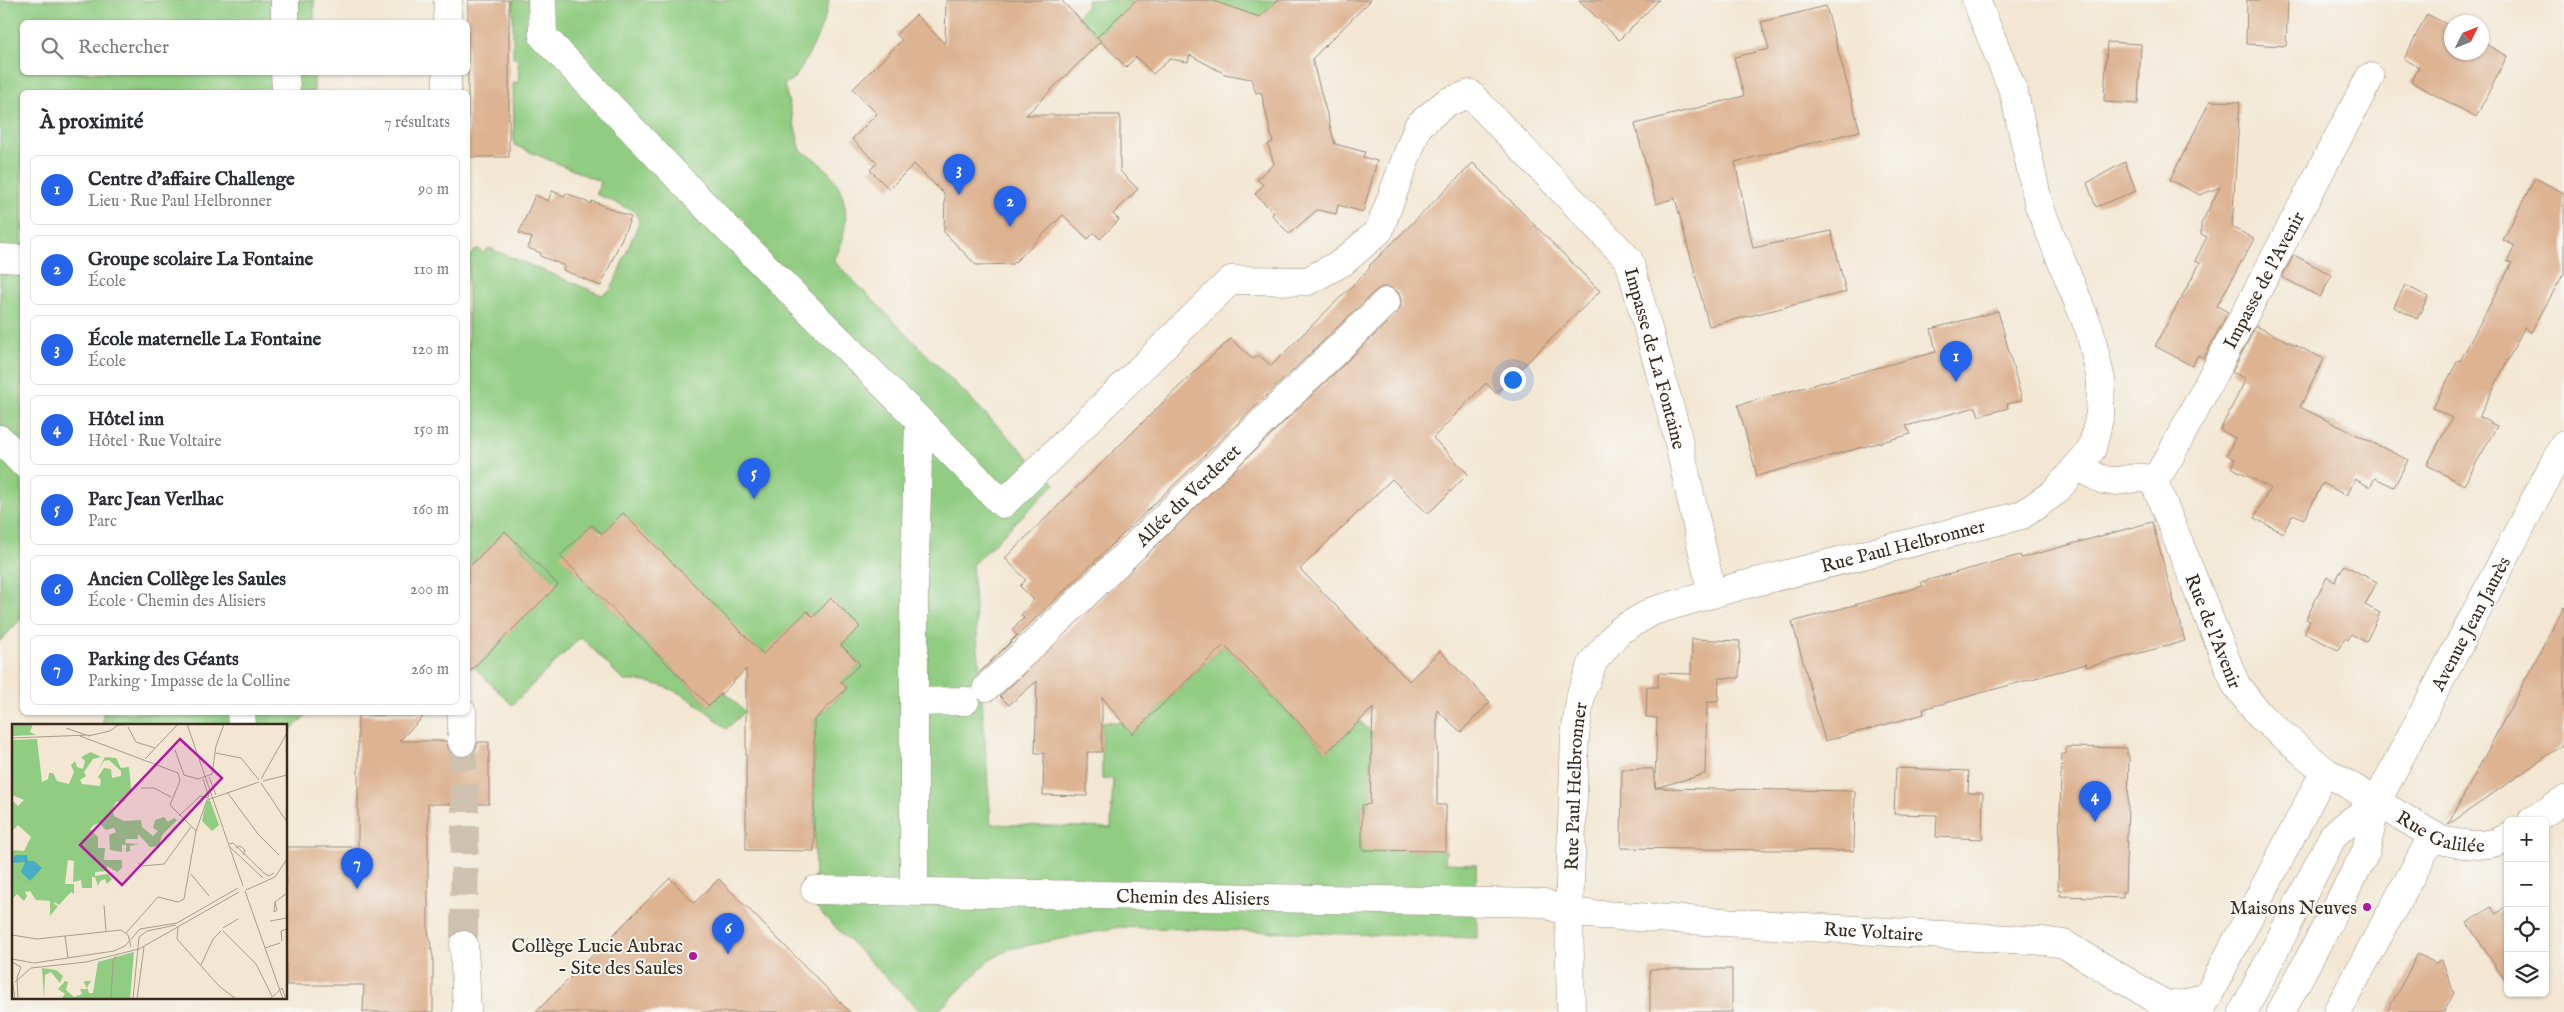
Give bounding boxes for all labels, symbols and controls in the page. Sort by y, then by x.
north arrow [2444,15,2489,60]
search box [20,20,470,75]
icon: search [38,34,66,62]
text: Rechercher [78,36,169,60]
text: À proximité [40,109,143,136]
text: 7 résultats [384,113,450,133]
pin: 3 [943,154,975,195]
text: Centre d’affaire Challenge [88,168,295,192]
text: 1 [54,180,60,200]
text: 90 m [418,180,449,200]
pin: 2 [994,186,1026,227]
text: Lieu · Rue Paul Helbronner [88,192,272,212]
street label: Impasse de l'Avenir [2219,208,2311,354]
text: Groupe scolaire La Fontaine [88,248,313,272]
text: 2 [53,260,61,280]
text: 110 m [413,260,449,280]
street label: Impasse de La Fontaine [1618,265,1690,452]
text: École [88,272,126,292]
text: École maternelle La Fontaine [88,328,321,352]
text: 3 [54,340,60,360]
text: 120 m [412,340,449,360]
pin: 1 [1940,341,1972,382]
text: École [88,352,126,372]
your location [1500,367,1526,393]
text: Hôtel inn [88,408,164,432]
text: 4 [53,420,61,440]
text: 150 m [414,420,449,440]
text: Hôtel · Rue Voltaire [88,432,222,452]
street label: Allée du Verderet [1131,439,1247,553]
pin: 5 [738,458,770,499]
text: Parc Jean Verlhac [88,488,224,512]
text: 5 [54,500,60,520]
text: 160 m [413,500,449,520]
text: Parc [88,512,117,532]
street label: Rue Paul Helbronner [1819,515,1988,579]
street label: Avenue Jean Jaurès [2426,553,2517,696]
text: Ancien Collège les Saules [88,568,286,592]
street label: Rue de l'Avenir [2179,571,2246,693]
text: 6 [54,580,60,600]
text: 200 m [410,580,449,600]
text: École · Chemin des Alisiers [88,592,266,612]
text: Parking des Géants [88,648,239,672]
text: 7 [53,660,61,680]
text: 260 m [411,660,449,680]
text: Parking · Impasse de la Colline [88,672,290,692]
street label: Rue Paul Helbronner [1560,701,1594,871]
inset map [12,724,288,1000]
pin: 4 [2079,781,2111,822]
street label: Rue Galilée [2391,806,2486,859]
map controls [2504,817,2549,997]
button: + [2504,817,2549,862]
pin: 7 [341,848,373,889]
button: − [2504,862,2549,907]
street label: Chemin des Alisiers [1116,885,1270,912]
place label: Maisons Neuves [2230,897,2357,921]
marker: Maisons Neuves [2361,901,2373,913]
button: locate [2504,907,2549,952]
pin: 6 [712,913,744,954]
street label: Rue Voltaire [1823,918,1924,948]
place label: Collège Lucie Aubrac - Site des Saules [512,935,683,981]
marker: Collège Lucie Aubrac - Site des Saules [687,950,699,962]
button: layers [2504,952,2549,997]

